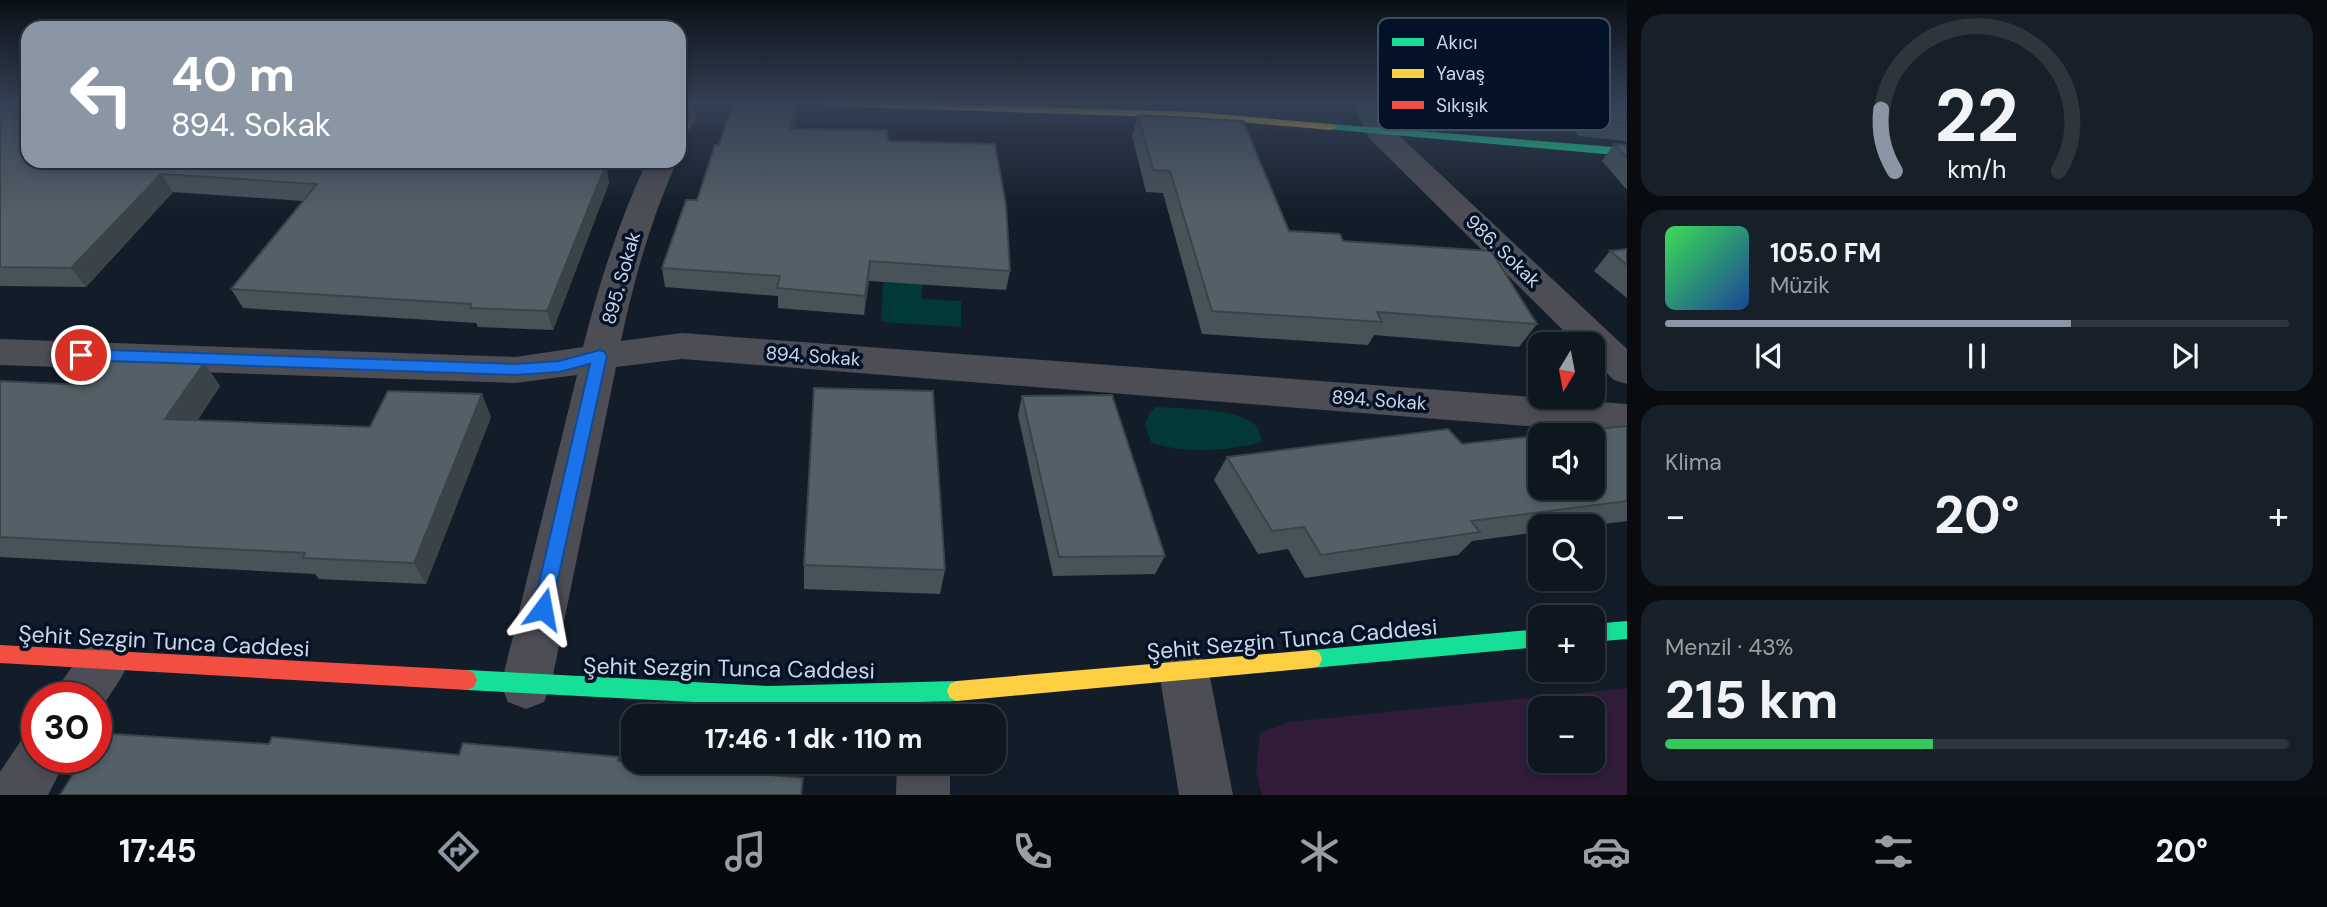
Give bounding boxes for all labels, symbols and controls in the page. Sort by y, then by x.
legend [1378,18,1610,130]
text: Akıcı [1436,30,1478,55]
text: 40 m [171,42,295,106]
icon: left [56,49,147,140]
text: Yavaş [1436,61,1485,86]
text: 22 [1935,69,2019,164]
text: Sıkışık [1436,93,1489,118]
text: 894. Sokak [171,104,331,146]
text: km/h [1947,153,2007,186]
street label: 986. Sokak [1460,209,1546,293]
street label: 895. Sokak [596,228,646,327]
text: 105.0 FM [1770,236,1881,270]
text: Müzik [1770,270,1830,300]
pin [51,325,111,385]
north arrow [1528,332,1605,410]
map controls [1528,332,1605,773]
icon: arrive [62,336,100,374]
icon: previous [1750,337,1788,375]
icon: pause [1958,337,1996,375]
icon: next [2166,337,2204,375]
street label: 894. Sokak [765,340,862,372]
street label: 894. Sokak [1331,384,1428,416]
button: sound [1528,423,1605,500]
text: Klima [1665,447,1722,477]
text: 20° [1934,481,2020,549]
text: − [1665,491,1686,541]
text: + [2268,491,2289,541]
button: search [1528,514,1605,591]
position arrow [506,572,580,646]
button: + [1528,605,1605,682]
street label: Şehit Sezgin Tunca Caddesi [1145,611,1439,667]
street label: Şehit Sezgin Tunca Caddesi [18,618,310,664]
text: Menzil · 43% [1665,632,1793,662]
street label: Şehit Sezgin Tunca Caddesi [583,650,875,686]
text: 215 km [1665,666,1838,734]
speed limit sign: 30 [21,682,112,773]
button: − [1528,696,1605,773]
text: 17:46 · 1 dk · 110 m [705,722,922,756]
icon: directions [434,827,483,876]
icon: music [721,827,770,876]
icon: phone [1008,827,1057,876]
icon: climate [1295,827,1344,876]
icon: car [1582,827,1631,876]
icon: filters [1869,827,1918,876]
text: 17:45 [119,830,197,872]
text: 20° [2156,830,2208,872]

